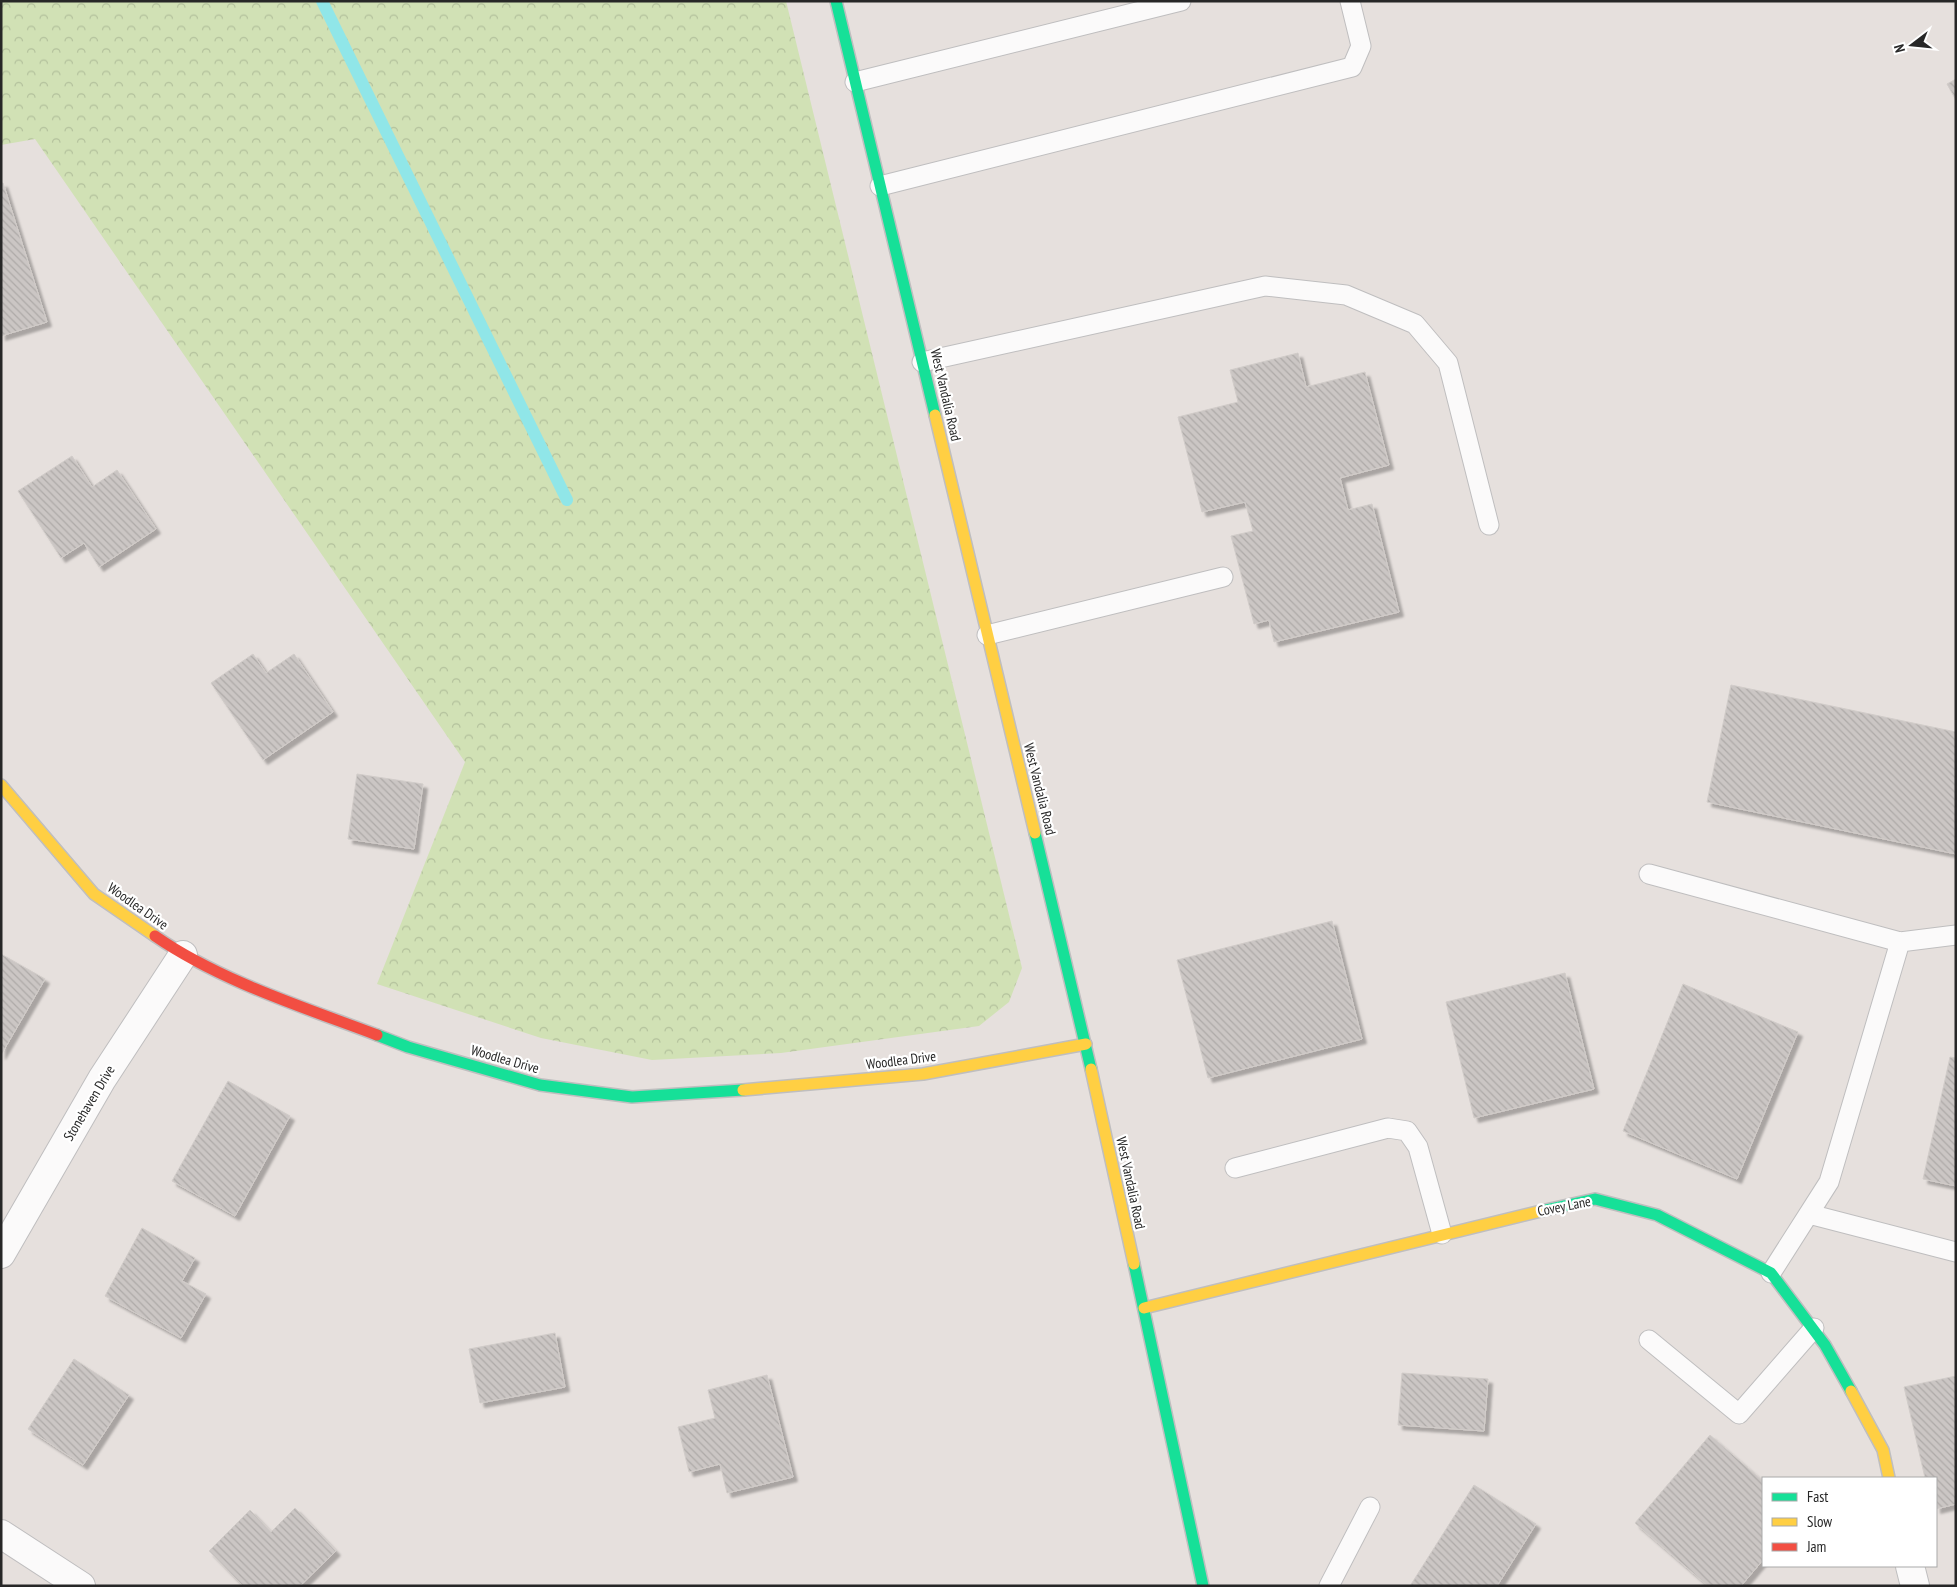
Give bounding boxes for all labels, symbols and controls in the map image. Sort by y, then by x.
north arrow [1887,20,1937,70]
text: N [1890,42,1909,55]
street label: West Vandalia Road [927,347,965,443]
street label: West Vandalia Road [1020,741,1060,837]
street label: Woodlea Drive [104,879,172,934]
street label: Woodlea Drive [469,1041,541,1077]
street label: Woodlea Drive [865,1047,937,1073]
street label: Stonehaven Drive [59,1062,119,1144]
street label: West Vandalia Road [1112,1135,1150,1231]
street label: Covey Lane [1536,1192,1592,1220]
legend [1762,1477,1937,1567]
text: Fast [1807,1487,1828,1506]
text: Slow [1807,1512,1832,1531]
text: Jam [1806,1537,1826,1556]

